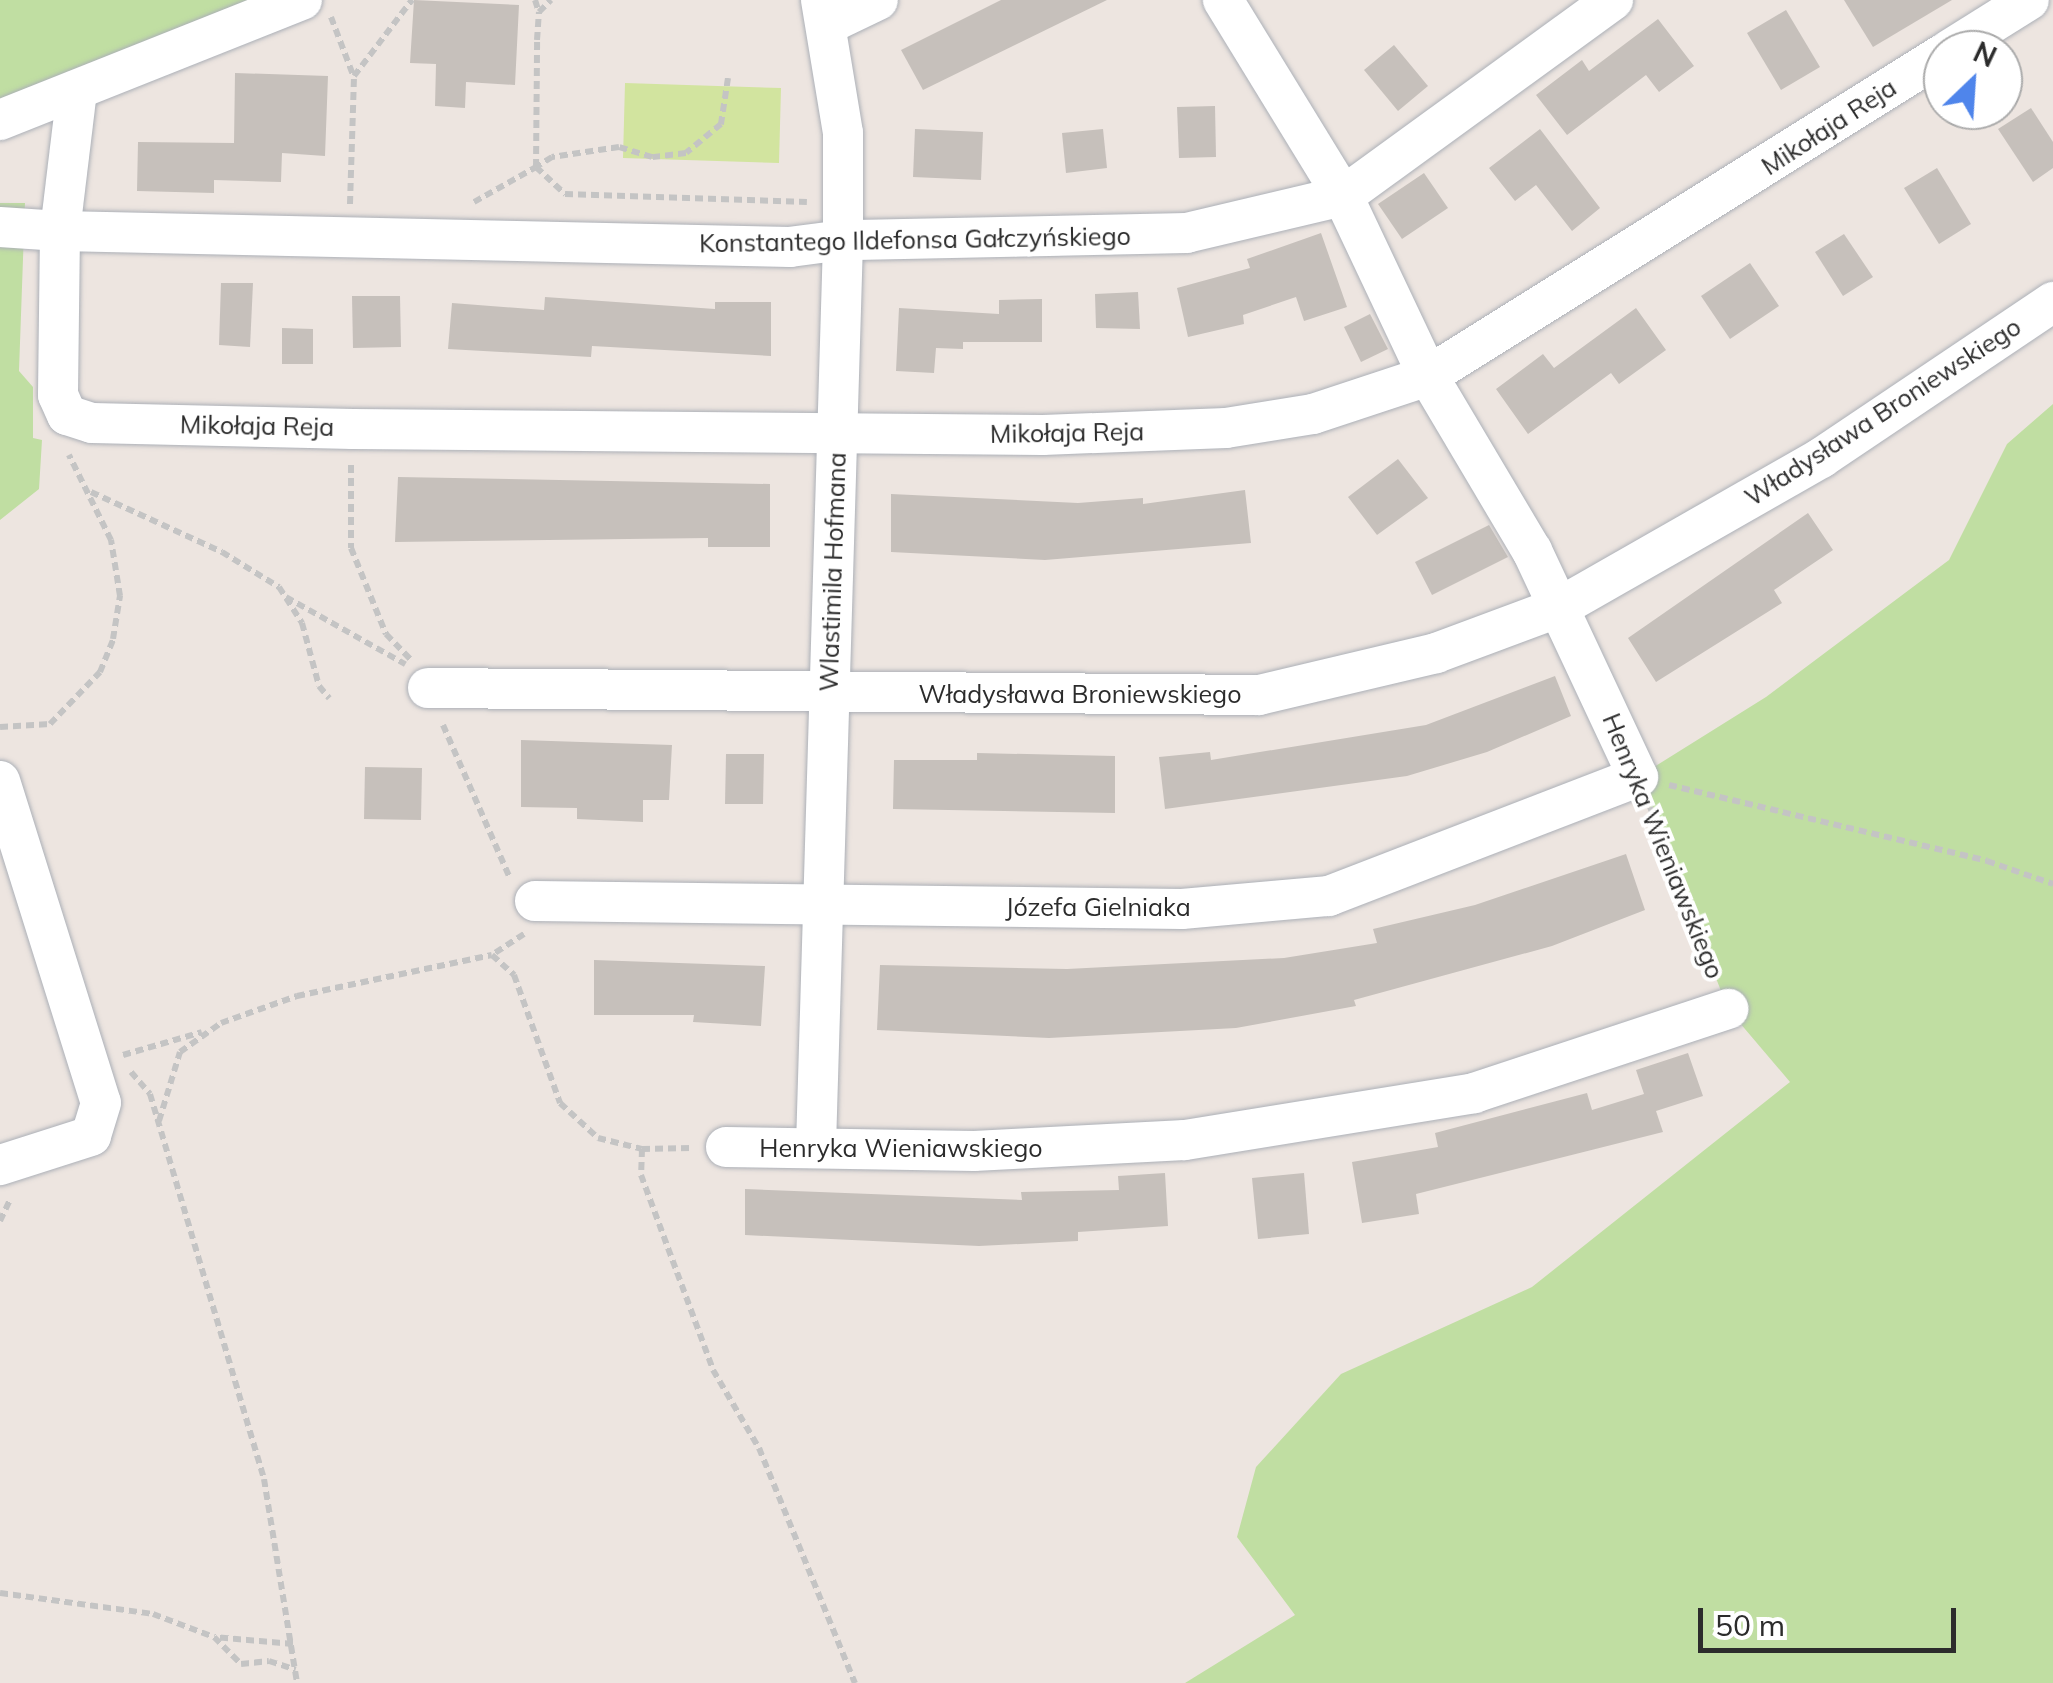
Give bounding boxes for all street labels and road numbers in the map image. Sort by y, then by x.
street label: Mikołaja Reja [1756,72,1902,182]
street label: Konstantego Ildefonsa Gałczyńskiego [699,221,1131,259]
street label: Władysława Broniewskiego [1739,311,2027,513]
street label: Mikołaja Reja [180,410,334,442]
street label: Mikołaja Reja [990,417,1144,449]
street label: Wlastimila Hofmana [814,452,852,692]
street label: Władysława Broniewskiego [919,679,1241,709]
street label: Henryka Wieniawskiego [1596,709,1730,983]
street label: Józefa Gielniaka [1005,892,1191,922]
street label: Henryka Wieniawskiego [759,1133,1043,1163]

